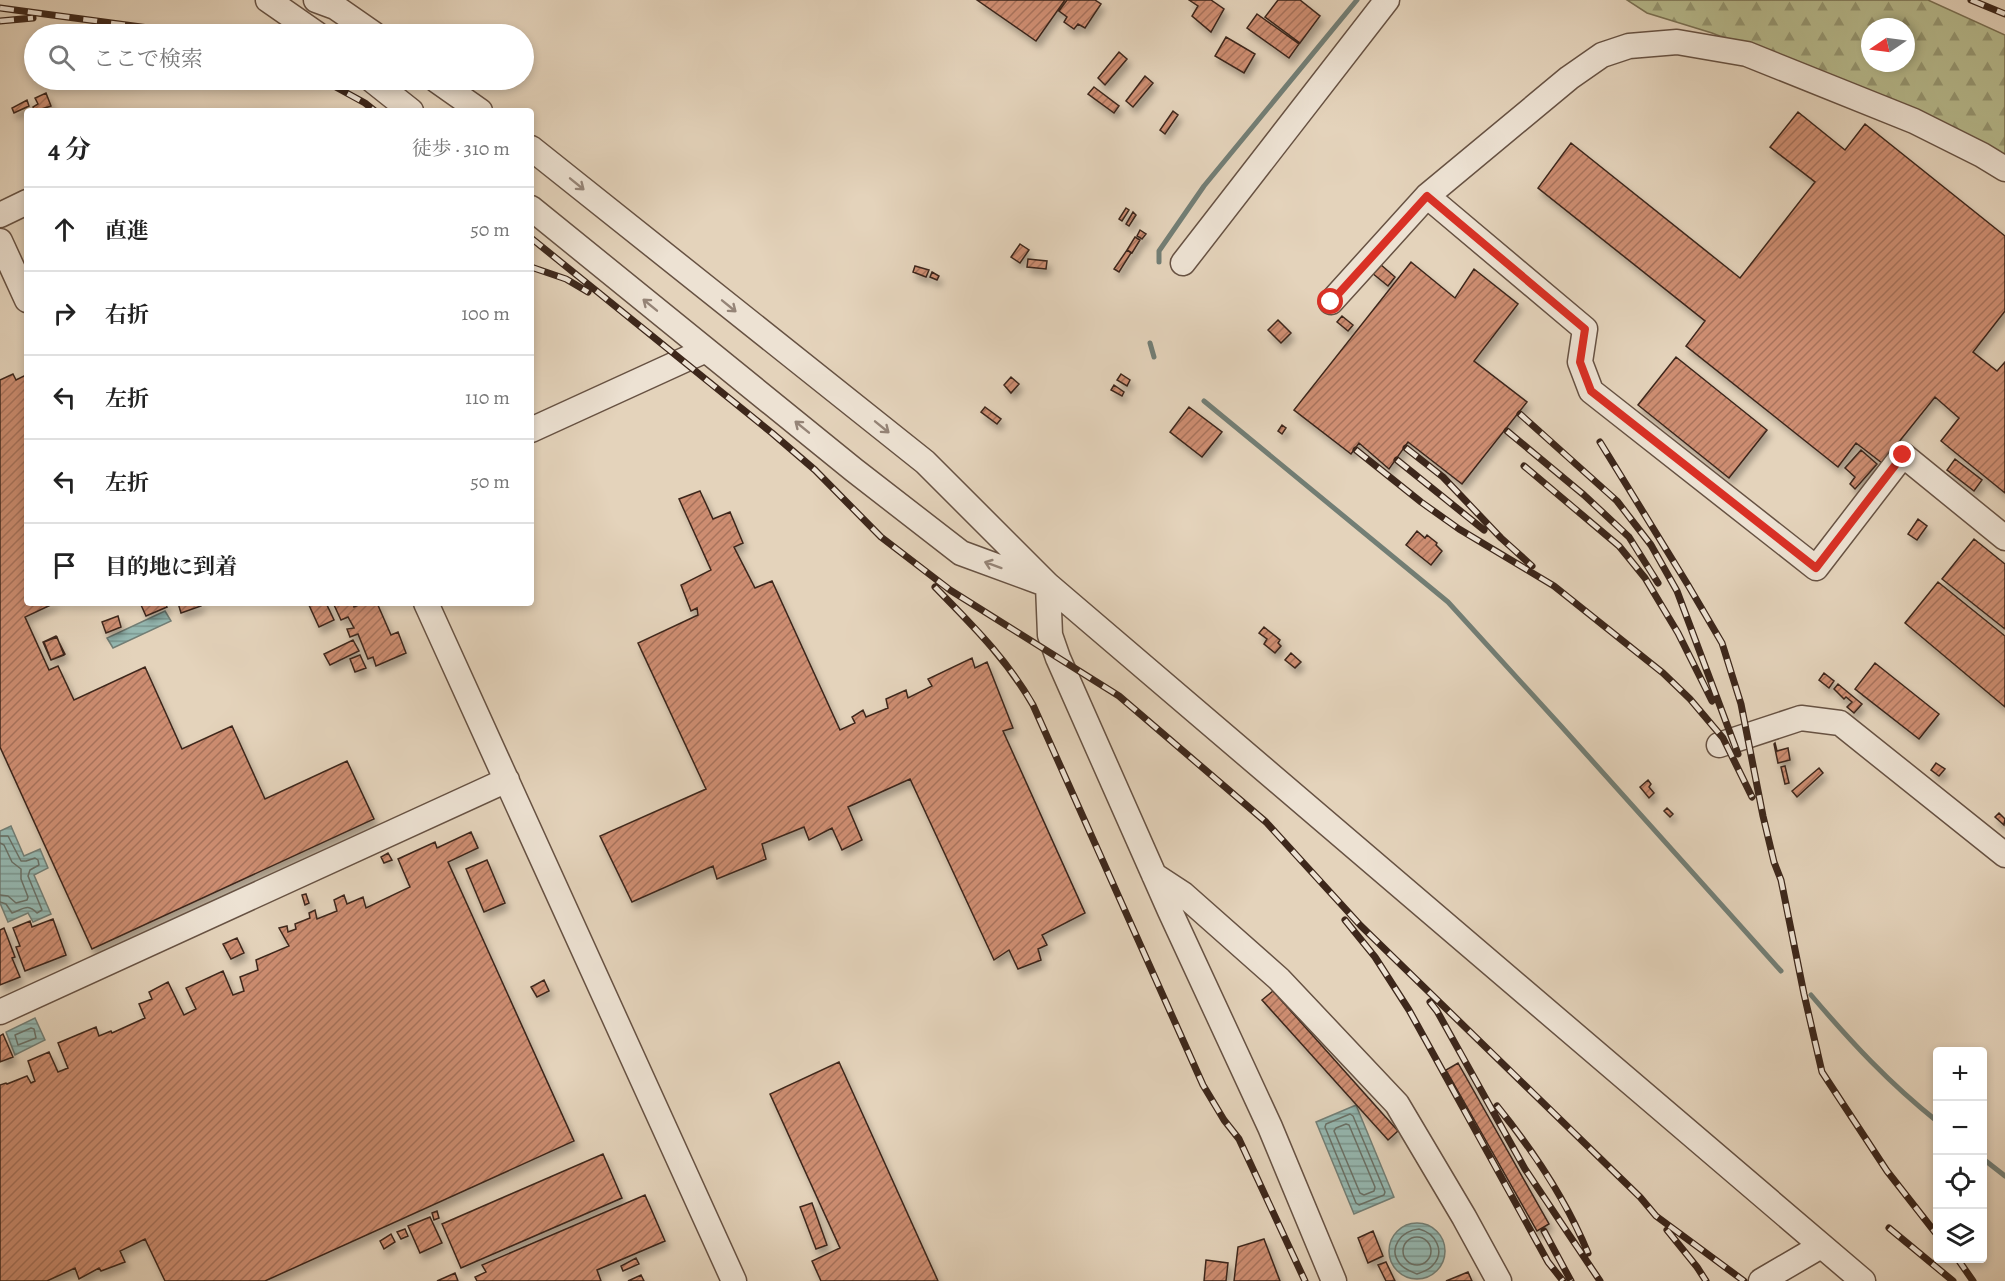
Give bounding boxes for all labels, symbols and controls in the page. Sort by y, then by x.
north arrow [1861,18,1915,72]
search box [24,24,534,90]
icon: search [45,41,78,74]
text: ここで検索 [93,44,203,74]
text: 4 分 [48,132,91,167]
text: 徒歩 · 310 m [412,135,510,162]
one-way arrow [569,178,585,191]
icon: ahead [48,213,81,246]
text: 直進 [105,216,149,246]
text: 50 m [470,216,510,243]
route start [1317,288,1343,314]
icon: right [48,297,81,330]
one-way arrow [642,298,658,311]
one-way arrow [721,299,737,312]
text: 右折 [105,300,149,330]
text: 100 m [461,300,510,327]
icon: left [48,381,81,414]
text: 左折 [105,384,149,414]
text: 110 m [465,384,510,411]
one-way arrow [794,421,810,434]
one-way arrow [874,421,890,434]
route end [1889,441,1915,467]
icon: left [48,465,81,498]
text: 左折 [105,468,149,498]
text: 50 m [470,468,510,495]
icon: arrive [48,549,81,582]
text: 目的地に到着 [105,552,237,582]
one-way arrow [984,558,1003,569]
map controls [1933,1047,1987,1263]
button: + [1933,1047,1987,1101]
button: − [1933,1101,1987,1155]
button: locate [1933,1155,1987,1209]
button: layers [1933,1209,1987,1263]

